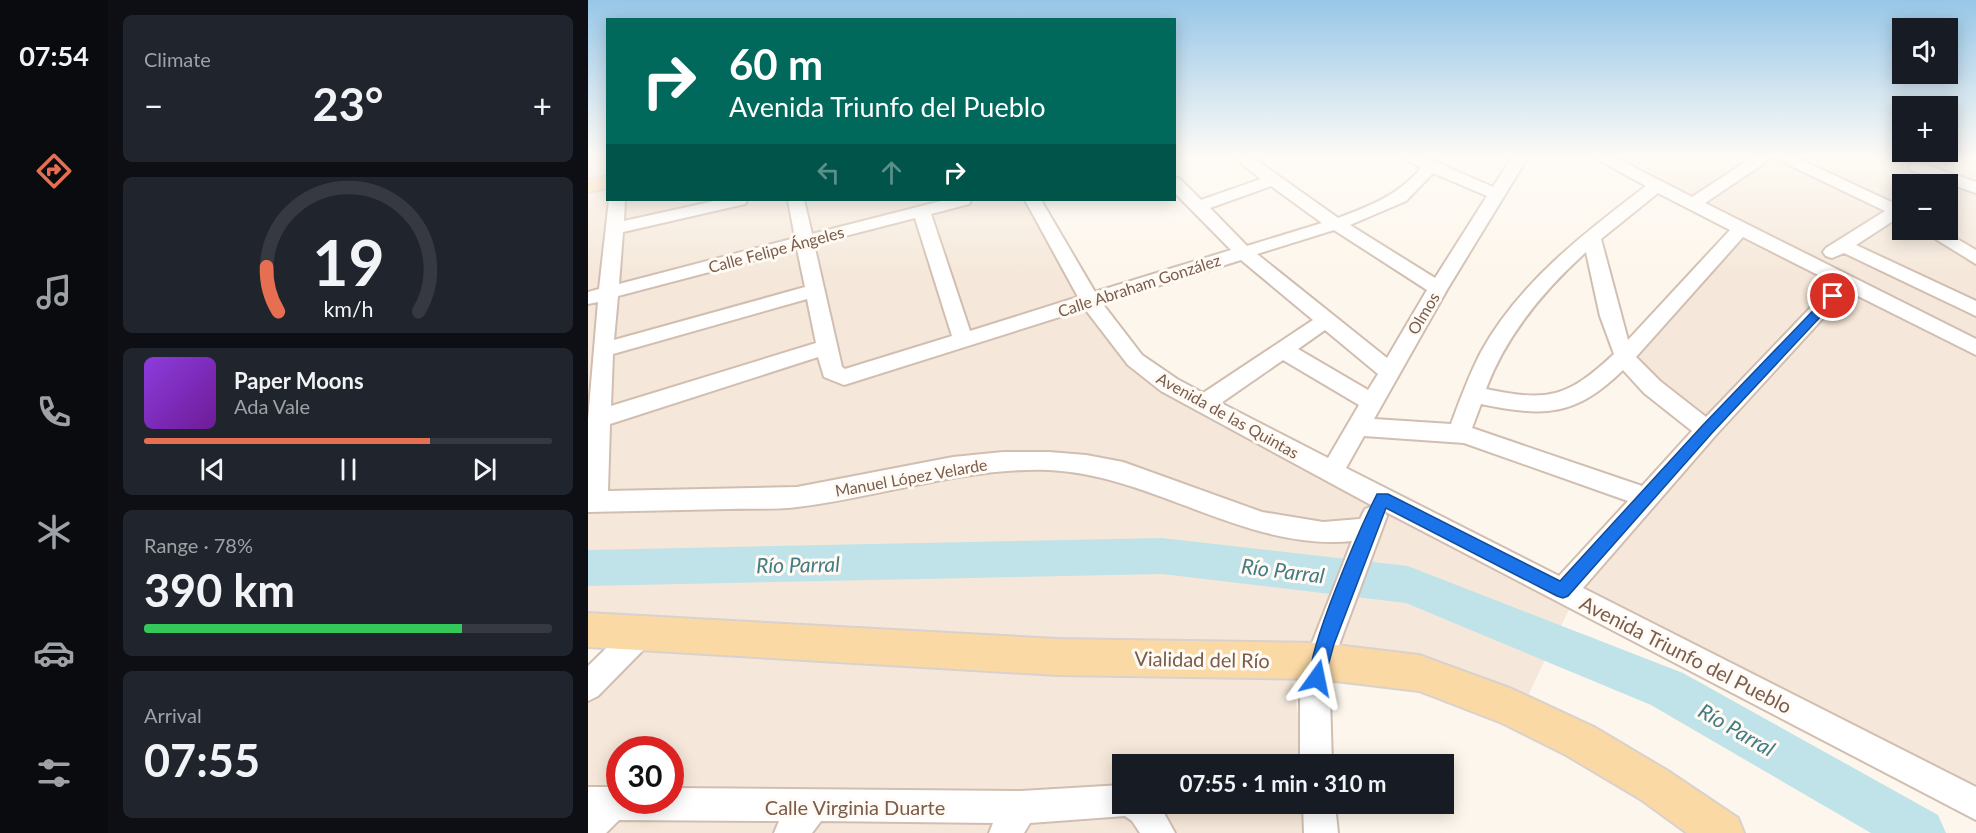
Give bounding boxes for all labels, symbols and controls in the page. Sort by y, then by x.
map controls [1892,18,1958,240]
button: sound [1892,18,1958,84]
text: 07:54 [19,39,89,72]
text: 60 m [729,39,823,89]
icon: right [630,42,708,120]
text: Climate [144,47,211,71]
text: 23° [313,77,383,131]
text: − [144,85,163,125]
text: + [533,85,552,125]
text: Avenida Triunfo del Pueblo [729,90,1045,123]
button: + [1892,96,1958,162]
icon: directions [33,150,75,192]
icon: left [812,156,845,189]
icon: ahead [875,156,908,189]
icon: right [938,156,971,189]
button: − [1892,174,1958,240]
street label: Calle Felipe Ángeles [706,222,846,276]
text: 19 [312,224,384,299]
street label: Calle Abraham González [1055,250,1223,320]
pin [1807,270,1858,321]
icon: music [33,271,75,313]
icon: arrive [1816,279,1849,312]
street label: Olmos [1403,289,1443,337]
text: km/h [323,296,373,322]
text: Paper Moons [234,367,364,394]
street label: Avenida de las Quintas [1154,368,1302,462]
icon: phone [33,391,75,433]
text: Ada Vale [234,394,310,418]
icon: previous [196,453,229,486]
icon: pause [332,453,365,486]
icon: next [468,453,501,486]
street label: Manuel López Velarde [833,454,989,500]
icon: climate [33,511,75,553]
text: Range · 78% [144,533,253,557]
water label: Río Parral [756,551,840,577]
water label: Río Parral [1240,552,1326,588]
text: 390 km [144,563,295,617]
street label: Avenida Triunfo del Pueblo [1576,590,1796,718]
icon: car [33,632,75,674]
street label: Vialidad del Río [1134,646,1270,672]
position arrow [1285,646,1349,710]
water label: Río Parral [1694,697,1780,761]
text: Arrival [144,703,202,727]
text: 07:55 [144,733,260,787]
speed limit sign: 30 [606,736,684,814]
icon: filters [33,752,75,794]
text: 07:55 · 1 min · 310 m [1180,770,1386,797]
street label: Calle Virginia Duarte [765,795,945,819]

